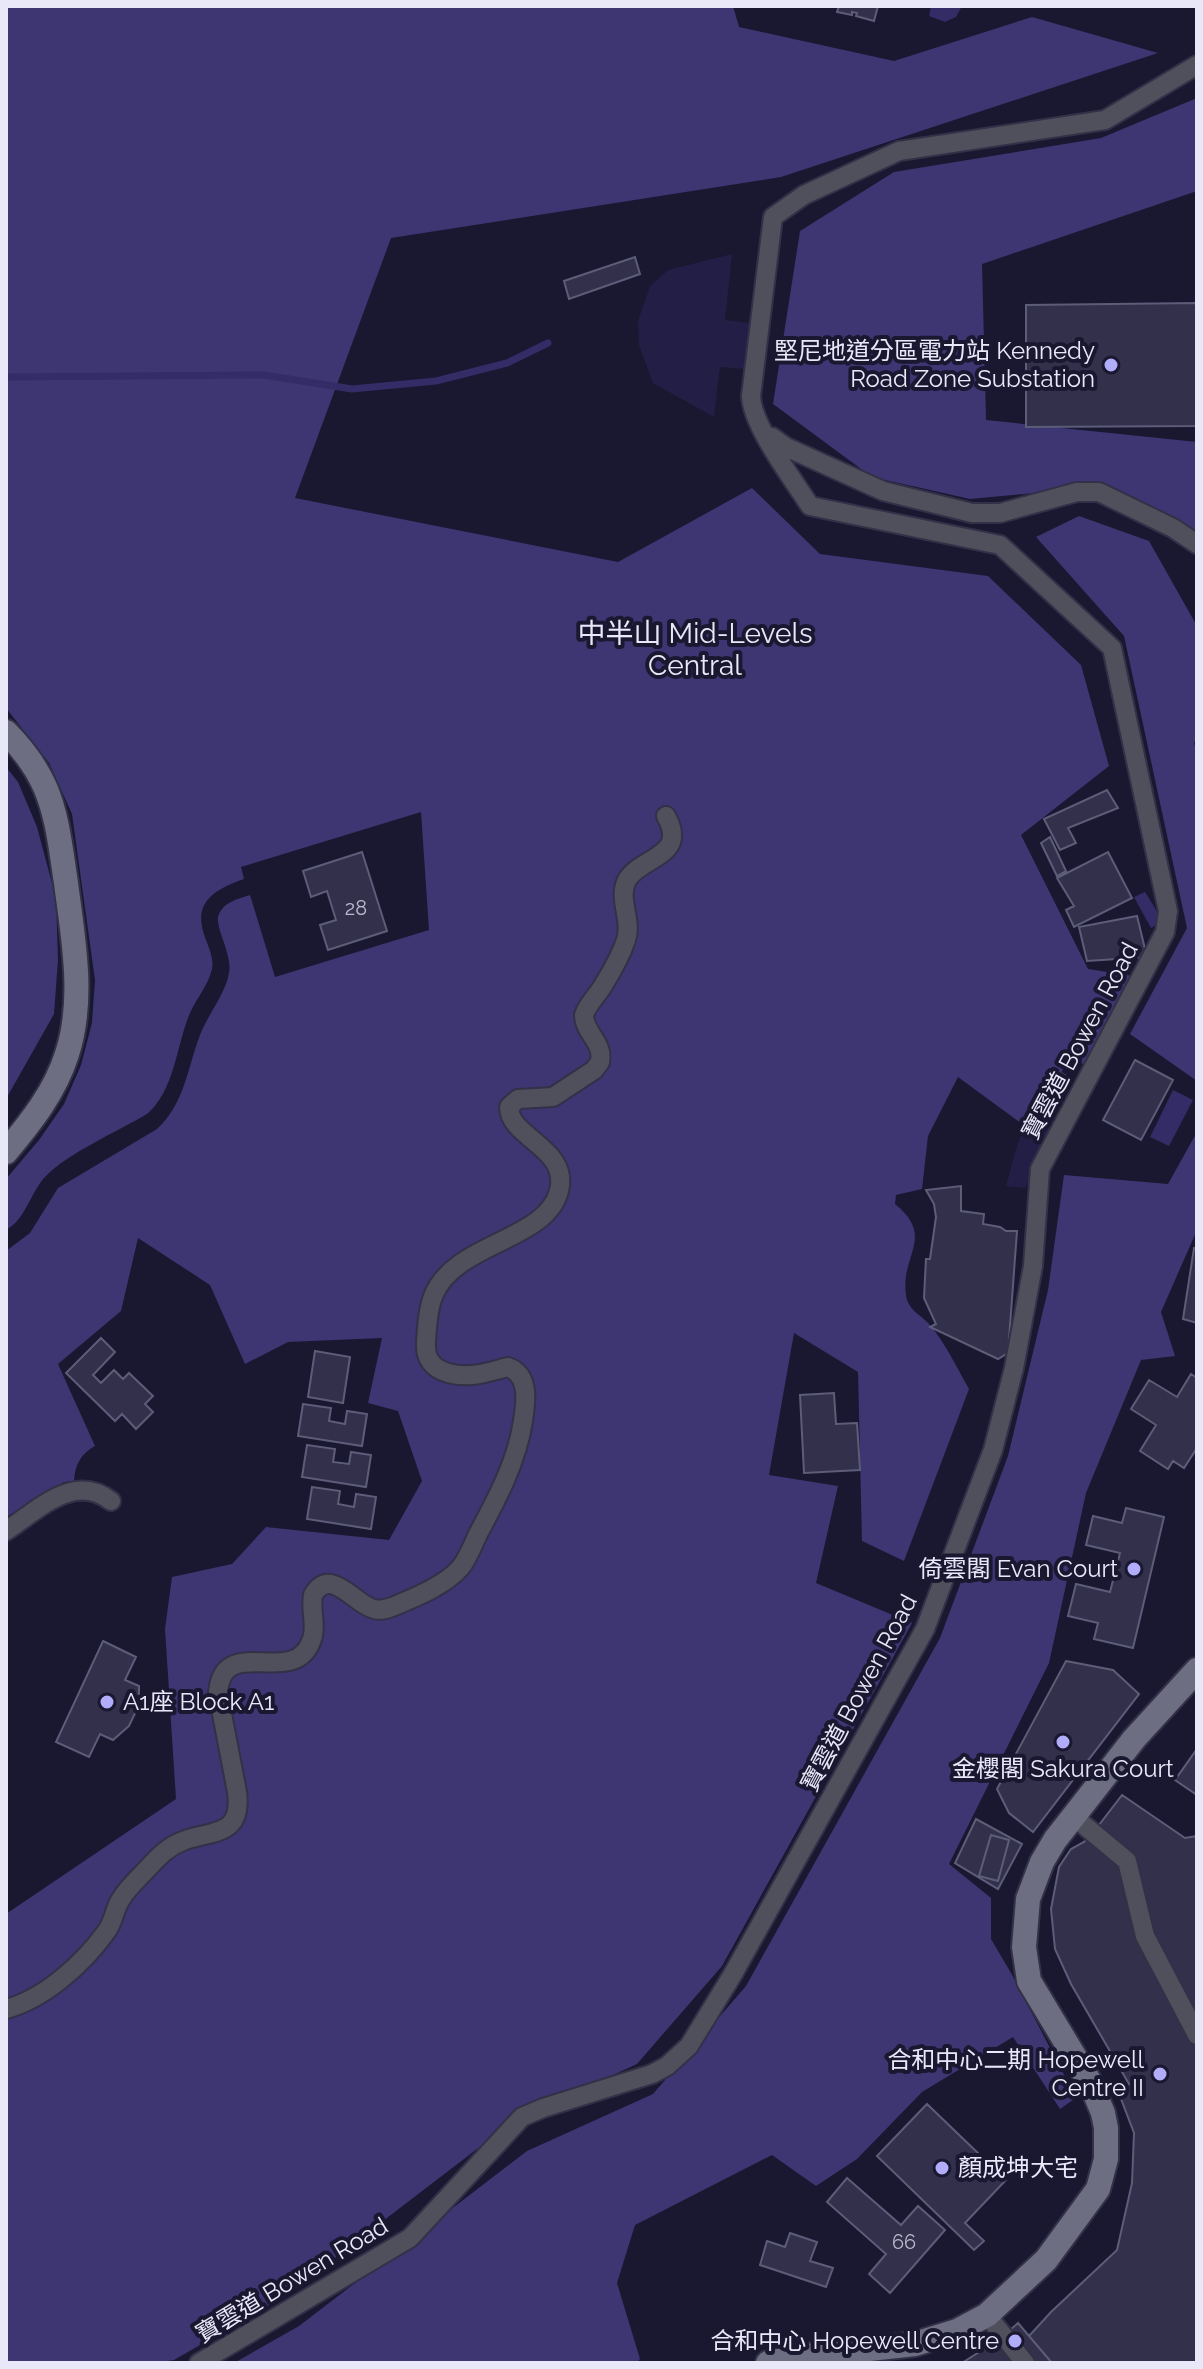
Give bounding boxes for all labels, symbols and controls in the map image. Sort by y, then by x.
place label: 堅尼地道分區電力站 Kennedy Road Zone Substation [774,336,1095,393]
marker: 堅尼地道分區電力站 Kennedy Road Zone Substation [1102,356,1120,374]
district label: 中半山 Mid-Levels Central [577,617,813,682]
house number: 28 [345,896,367,920]
street label: 寶雲道 Bowen Road [1015,937,1144,1144]
place label: 倚雲閣 Evan Court [919,1554,1118,1583]
marker: 倚雲閣 Evan Court [1125,1560,1143,1578]
street label: 寶雲道 Bowen Road [794,1589,923,1796]
place label: A1座 Block A1 [123,1687,274,1716]
marker: A1座 Block A1 [98,1693,116,1711]
marker: 金櫻閣 Sakura Court [1054,1733,1072,1751]
place label: 金櫻閣 Sakura Court [952,1754,1174,1783]
place label: 合和中心二期 Hopewell Centre II [887,2045,1144,2102]
marker: 合和中心二期 Hopewell Centre II [1151,2065,1169,2083]
place label: 顏成坤大宅 [958,2153,1078,2182]
marker: 顏成坤大宅 [933,2159,951,2177]
street label: 寶雲道 Bowen Road [191,2211,393,2348]
house number: 66 [892,2230,916,2254]
place label: 合和中心 Hopewell Centre [710,2326,999,2355]
marker: 合和中心 Hopewell Centre [1006,2332,1024,2350]

